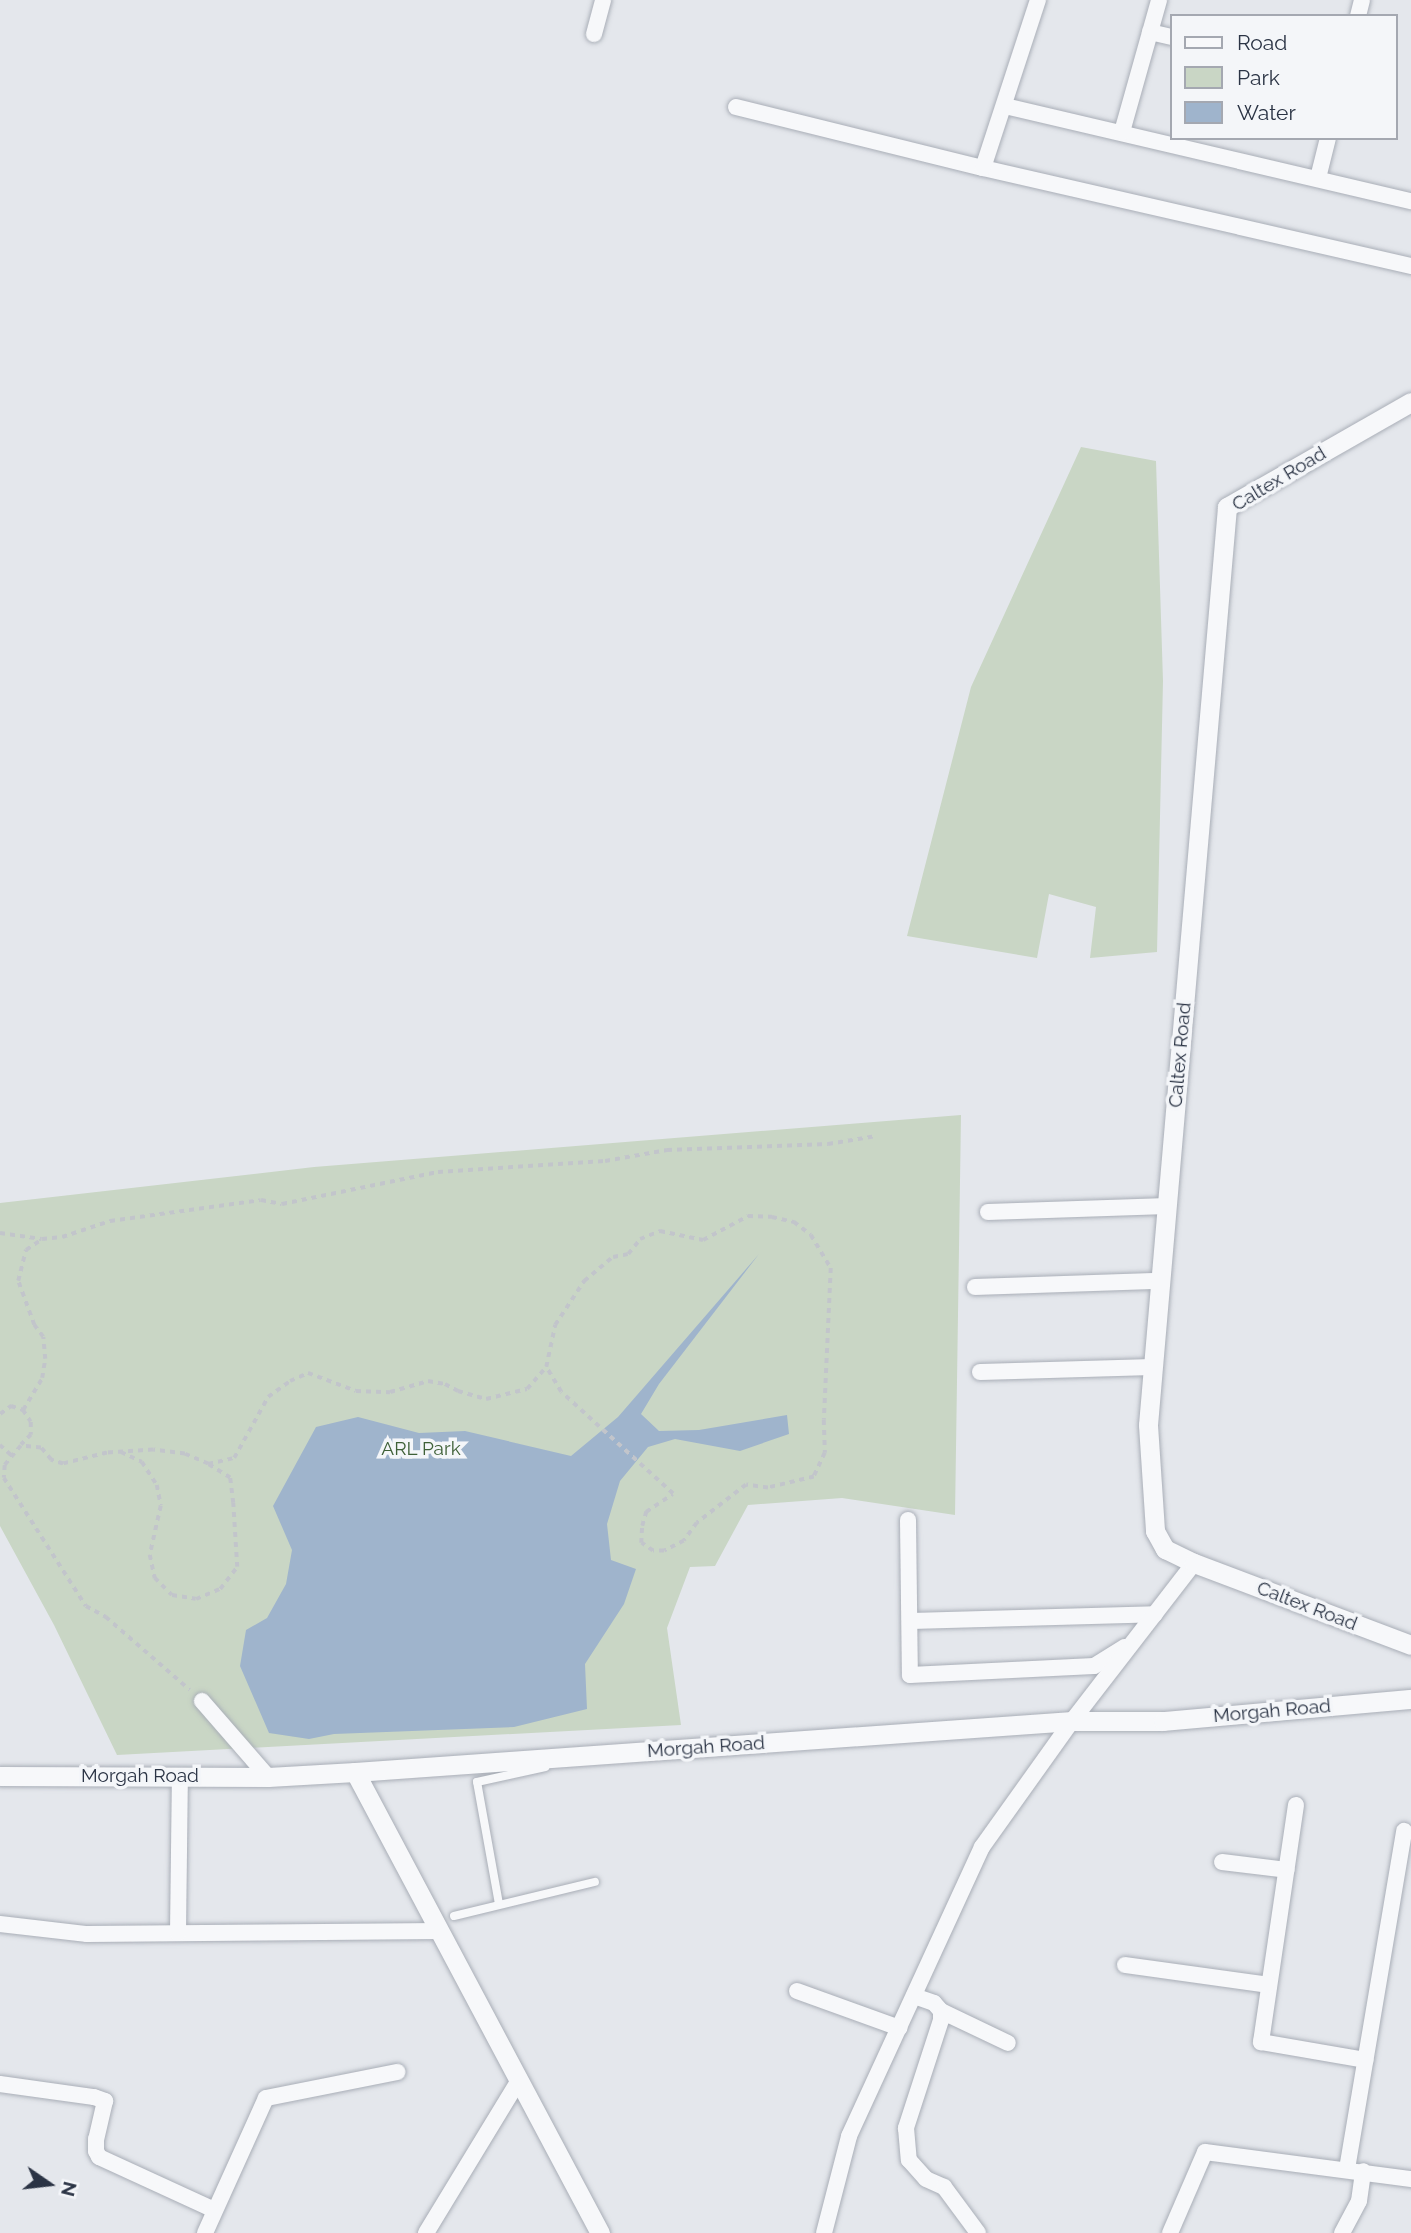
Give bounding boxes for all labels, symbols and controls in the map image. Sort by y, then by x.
legend [1170,14,1397,140]
text: Road [1237,30,1287,55]
text: Park [1237,65,1280,90]
text: Water [1237,100,1296,125]
street label: Caltex Road [1228,442,1330,516]
street label: Caltex Road [1164,1001,1196,1109]
park label: ARL Park [381,1438,461,1460]
street label: Caltex Road [1254,1576,1360,1636]
street label: Morgah Road [1212,1695,1332,1727]
street label: Morgah Road [646,1732,766,1762]
street label: Morgah Road [81,1765,199,1787]
north arrow [14,2149,84,2219]
text: N [57,2179,82,2199]

